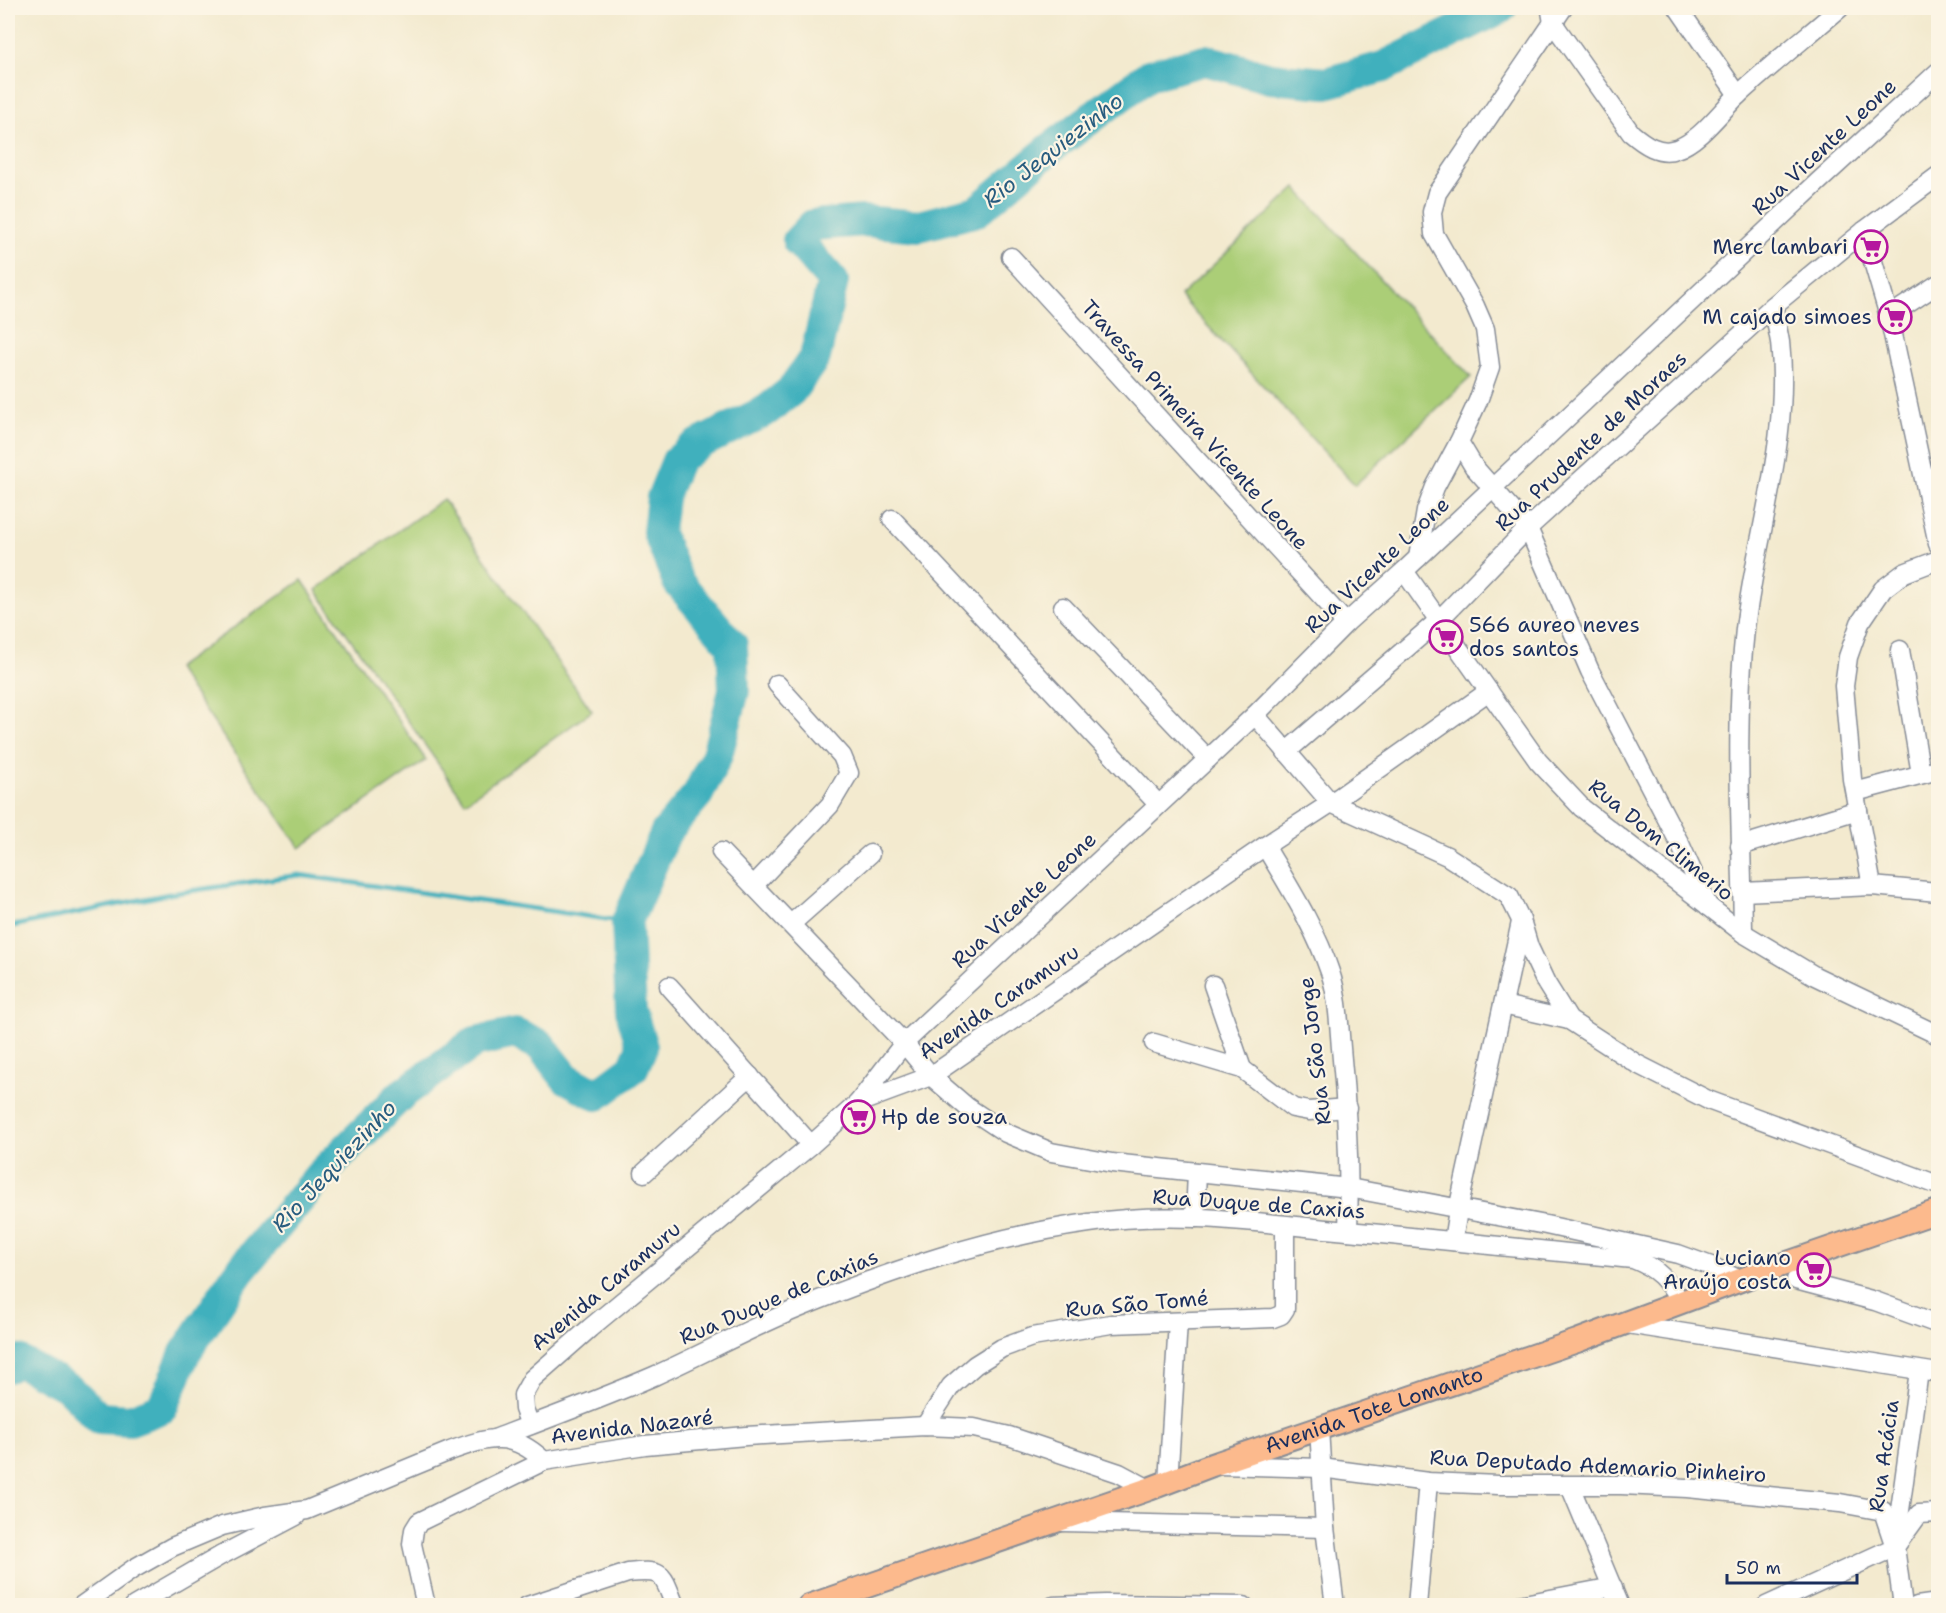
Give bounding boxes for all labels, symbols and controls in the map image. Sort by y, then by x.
street label: Rua Vicente Leone [1746,73,1902,221]
water label: Rio Jequiezinho [977,86,1129,214]
supermarket icon: Merc lambari [1853,229,1889,265]
place label: Merc lambari [1712,233,1848,261]
street label: Travessa Primeira Vicente Leone [1075,294,1315,556]
supermarket icon: M cajado simoes [1877,299,1913,335]
place label: M cajado simoes [1702,303,1872,331]
street label: Rua Prudente de Moraes [1489,345,1693,537]
street label: Rua Vicente Leone [1299,491,1455,639]
place label: 566 aureo neves dos santos [1469,611,1640,663]
supermarket icon: 566 aureo neves dos santos [1428,619,1464,655]
street label: Rua Dom Climerio [1582,773,1740,907]
street label: Rua Vicente Leone [946,826,1102,974]
street label: Avenida Caramuru [913,938,1085,1066]
street label: Rua São Jorge [1292,975,1338,1127]
water label: Rio Jequiezinho [265,1094,403,1238]
supermarket icon: Hp de souza [840,1099,876,1135]
place label: Hp de souza [881,1103,1007,1131]
street label: Rua Duque de Caxias [1152,1183,1366,1225]
street label: Avenida Caramuru [525,1215,687,1357]
street label: Rua Duque de Caxias [675,1242,883,1352]
place label: Luciano Araújo costa [1663,1244,1791,1296]
supermarket icon: Luciano Araújo costa [1796,1252,1832,1288]
street label: Rua São Tomé [1064,1284,1210,1324]
street label: Avenida Tote Lomanto [1261,1360,1487,1460]
street label: Rua Acácia [1862,1398,1906,1514]
street label: Avenida Nazaré [549,1403,715,1451]
street label: Rua Deputado Ademario Pinheiro [1429,1443,1767,1489]
scale bar [1727,1547,1858,1585]
text: 50 m [1736,1556,1781,1580]

